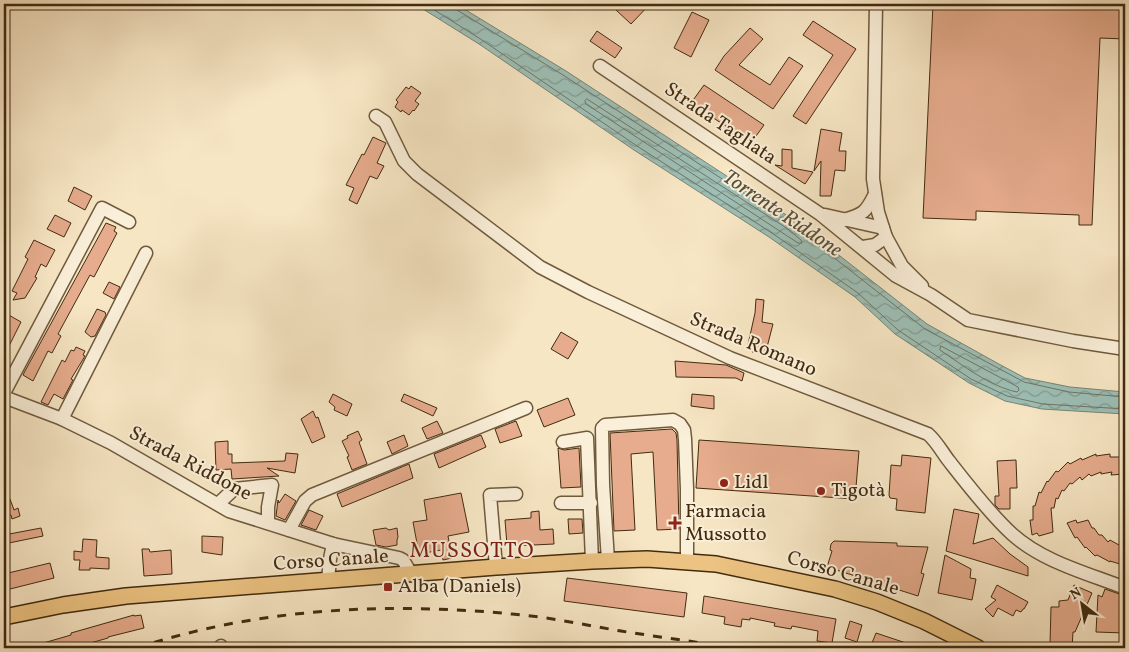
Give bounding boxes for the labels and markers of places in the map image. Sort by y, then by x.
place label: Lidl [734,469,769,497]
marker: Lidl [718,477,730,489]
place label: Tigotà [831,477,886,505]
marker: Tigotà [815,485,827,497]
place label: Farmacia Mussotto [685,498,767,549]
marker: Farmacia Mussotto [669,517,681,529]
place label: Alba (Daniels) [398,573,521,601]
marker: Alba (Daniels) [382,581,394,593]

